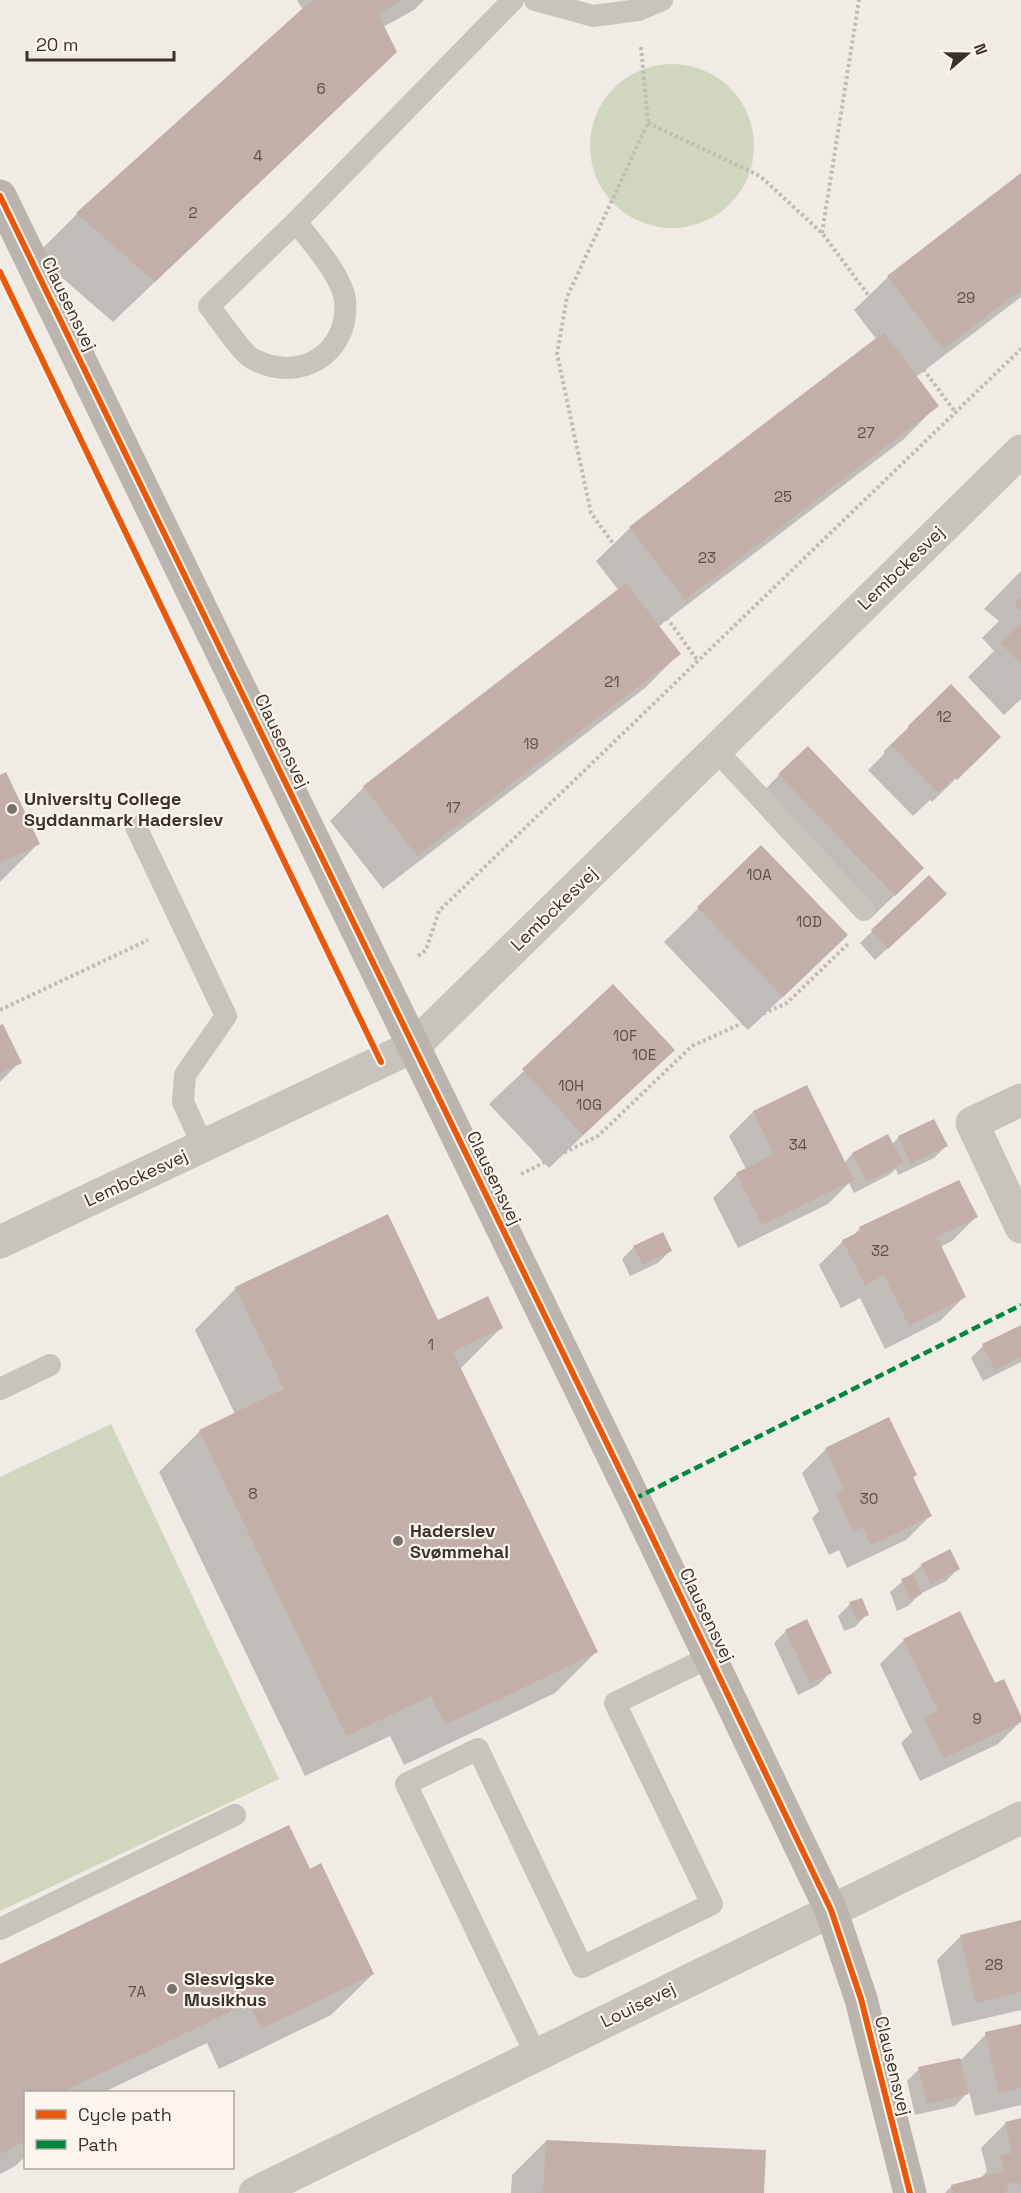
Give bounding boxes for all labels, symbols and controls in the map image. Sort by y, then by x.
scale bar [27,24,174,62]
north arrow [937,24,997,84]
text: 20 m [36,33,79,56]
text: N [969,40,992,58]
house number: 6 [316,79,326,98]
house number: 4 [253,146,263,165]
house number: 2 [188,203,198,222]
street label: Clausensvej [37,253,102,355]
house number: 29 [957,288,975,307]
house number: 27 [857,423,875,442]
house number: 25 [774,487,792,506]
street label: Lembckesvej [852,521,949,615]
house number: 23 [698,548,716,567]
house number: 21 [604,672,620,691]
street label: Clausensvej [250,690,315,792]
house number: 12 [936,707,952,726]
house number: 19 [523,734,539,753]
place label: University College Syddanmark Haderslev [24,787,223,831]
house number: 17 [446,798,460,817]
marker: University College Syddanmark Haderslev [5,802,19,816]
street label: Lembckesvej [505,862,602,956]
house number: 10A [746,865,772,884]
house number: 10D [796,912,822,931]
house number: 10F [613,1026,637,1045]
house number: 10E [632,1045,656,1064]
house number: 10H [558,1076,584,1095]
house number: 10G [576,1095,602,1114]
street label: Clausensvej [462,1127,527,1229]
house number: 34 [789,1135,807,1154]
street label: Lembckesvej [80,1144,191,1212]
house number: 32 [871,1241,889,1260]
house number: 1 [428,1335,434,1354]
house number: 8 [248,1484,258,1503]
house number: 30 [860,1489,878,1508]
place label: Haderslev Svømmehal [410,1519,509,1563]
marker: Haderslev Svømmehal [391,1534,405,1548]
street label: Clausensvej [675,1564,740,1666]
house number: 9 [972,1709,982,1728]
house number: 28 [985,1955,1003,1974]
place label: Slesvigske Musikhus [184,1967,275,2011]
street label: Louisevej [597,1977,679,2033]
house number: 7A [128,1982,146,2001]
marker: Slesvigske Musikhus [165,1982,179,1996]
street label: Clausensvej [870,2014,917,2118]
legend [24,2091,234,2169]
text: Cycle path [78,2103,172,2126]
text: Path [78,2133,118,2156]

